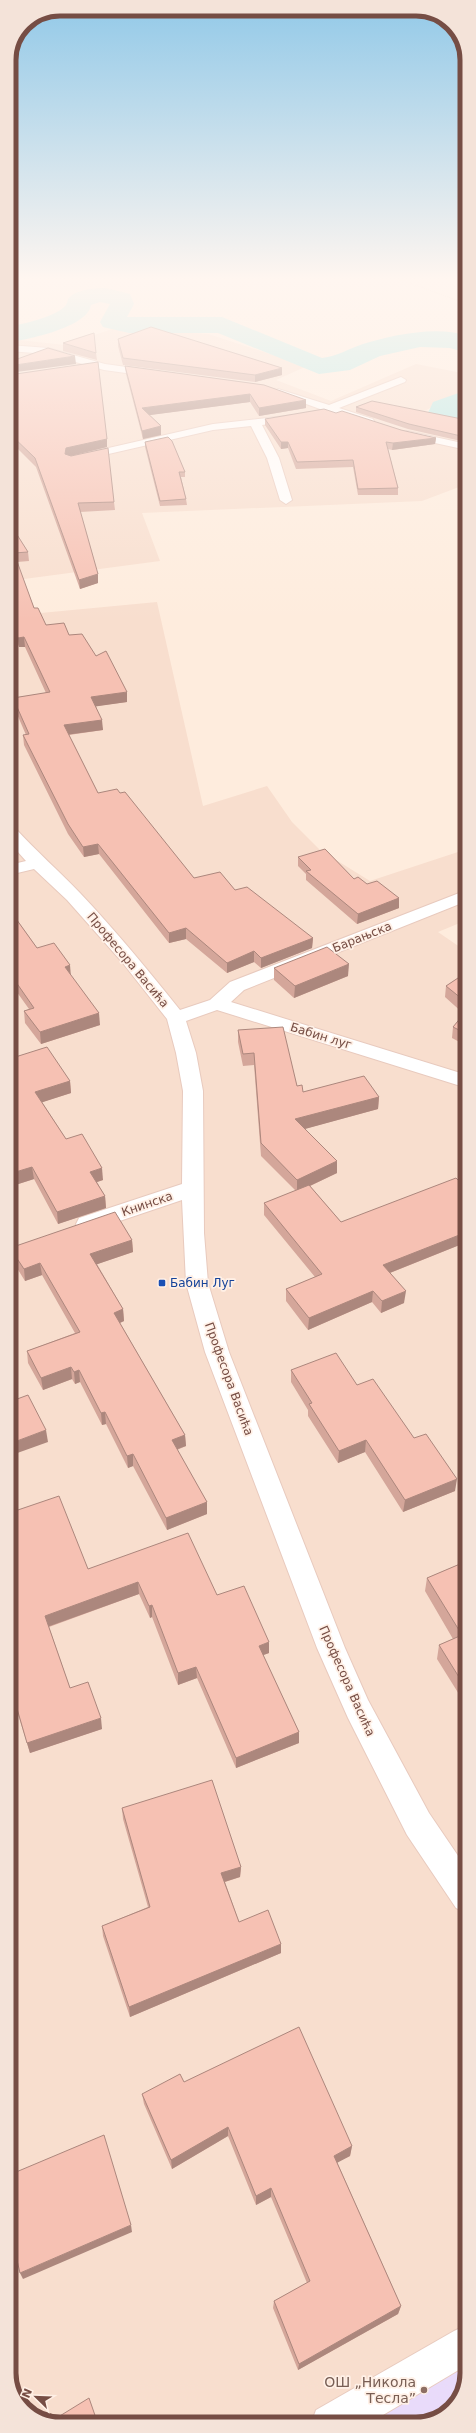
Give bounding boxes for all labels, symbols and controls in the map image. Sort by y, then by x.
street label: Професора Васића [84,910,172,1010]
street label: Барањска [330,919,394,955]
street label: Бабин луг [289,1020,353,1052]
street label: Книнска [120,1189,174,1219]
place label: Бабин Луг [170,1276,235,1290]
marker: Бабин Луг [157,1278,167,1288]
street label: Професора Васића [202,1320,256,1438]
street label: Професора Васића [316,1624,378,1738]
place label: ОШ „Никола Тесла” [324,2374,416,2406]
north arrow [16,2377,56,2417]
marker: ОШ „Никола Тесла” [419,2385,429,2395]
text: N [19,2387,35,2400]

